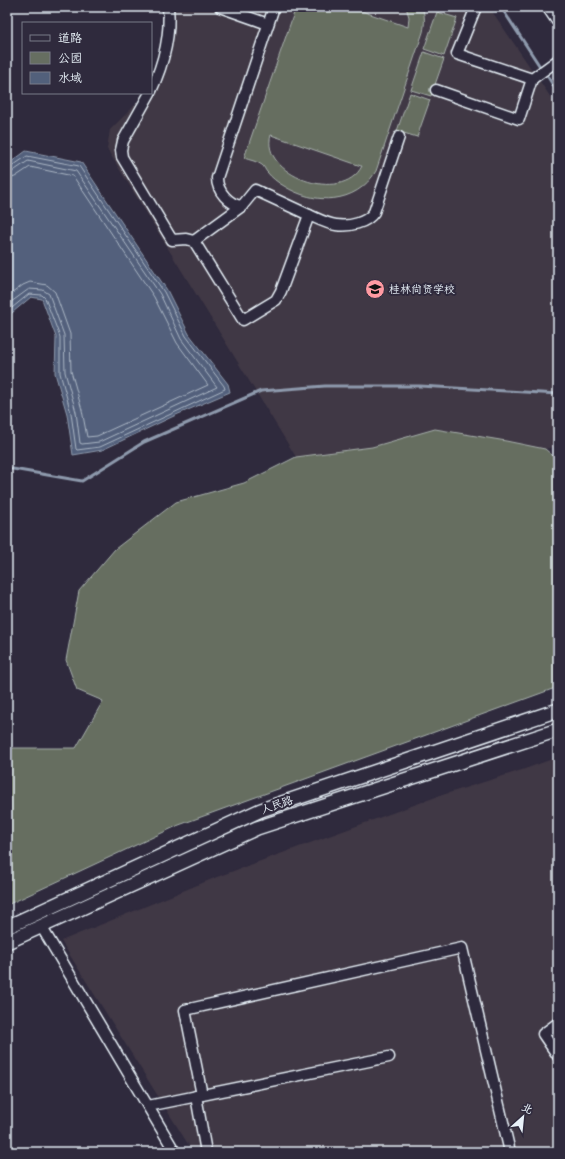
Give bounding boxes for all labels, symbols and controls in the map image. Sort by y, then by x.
legend [22,22,152,94]
text: 道路 [58,31,82,46]
text: 公园 [58,51,82,66]
text: 水域 [58,71,82,86]
school or university icon: 桂林尚贤学校 [364,278,386,300]
place label: 桂林尚贤学校 [389,283,455,296]
street label: 人民路 [259,793,295,817]
north arrow [503,1097,543,1137]
text: 北 [519,1100,535,1117]

